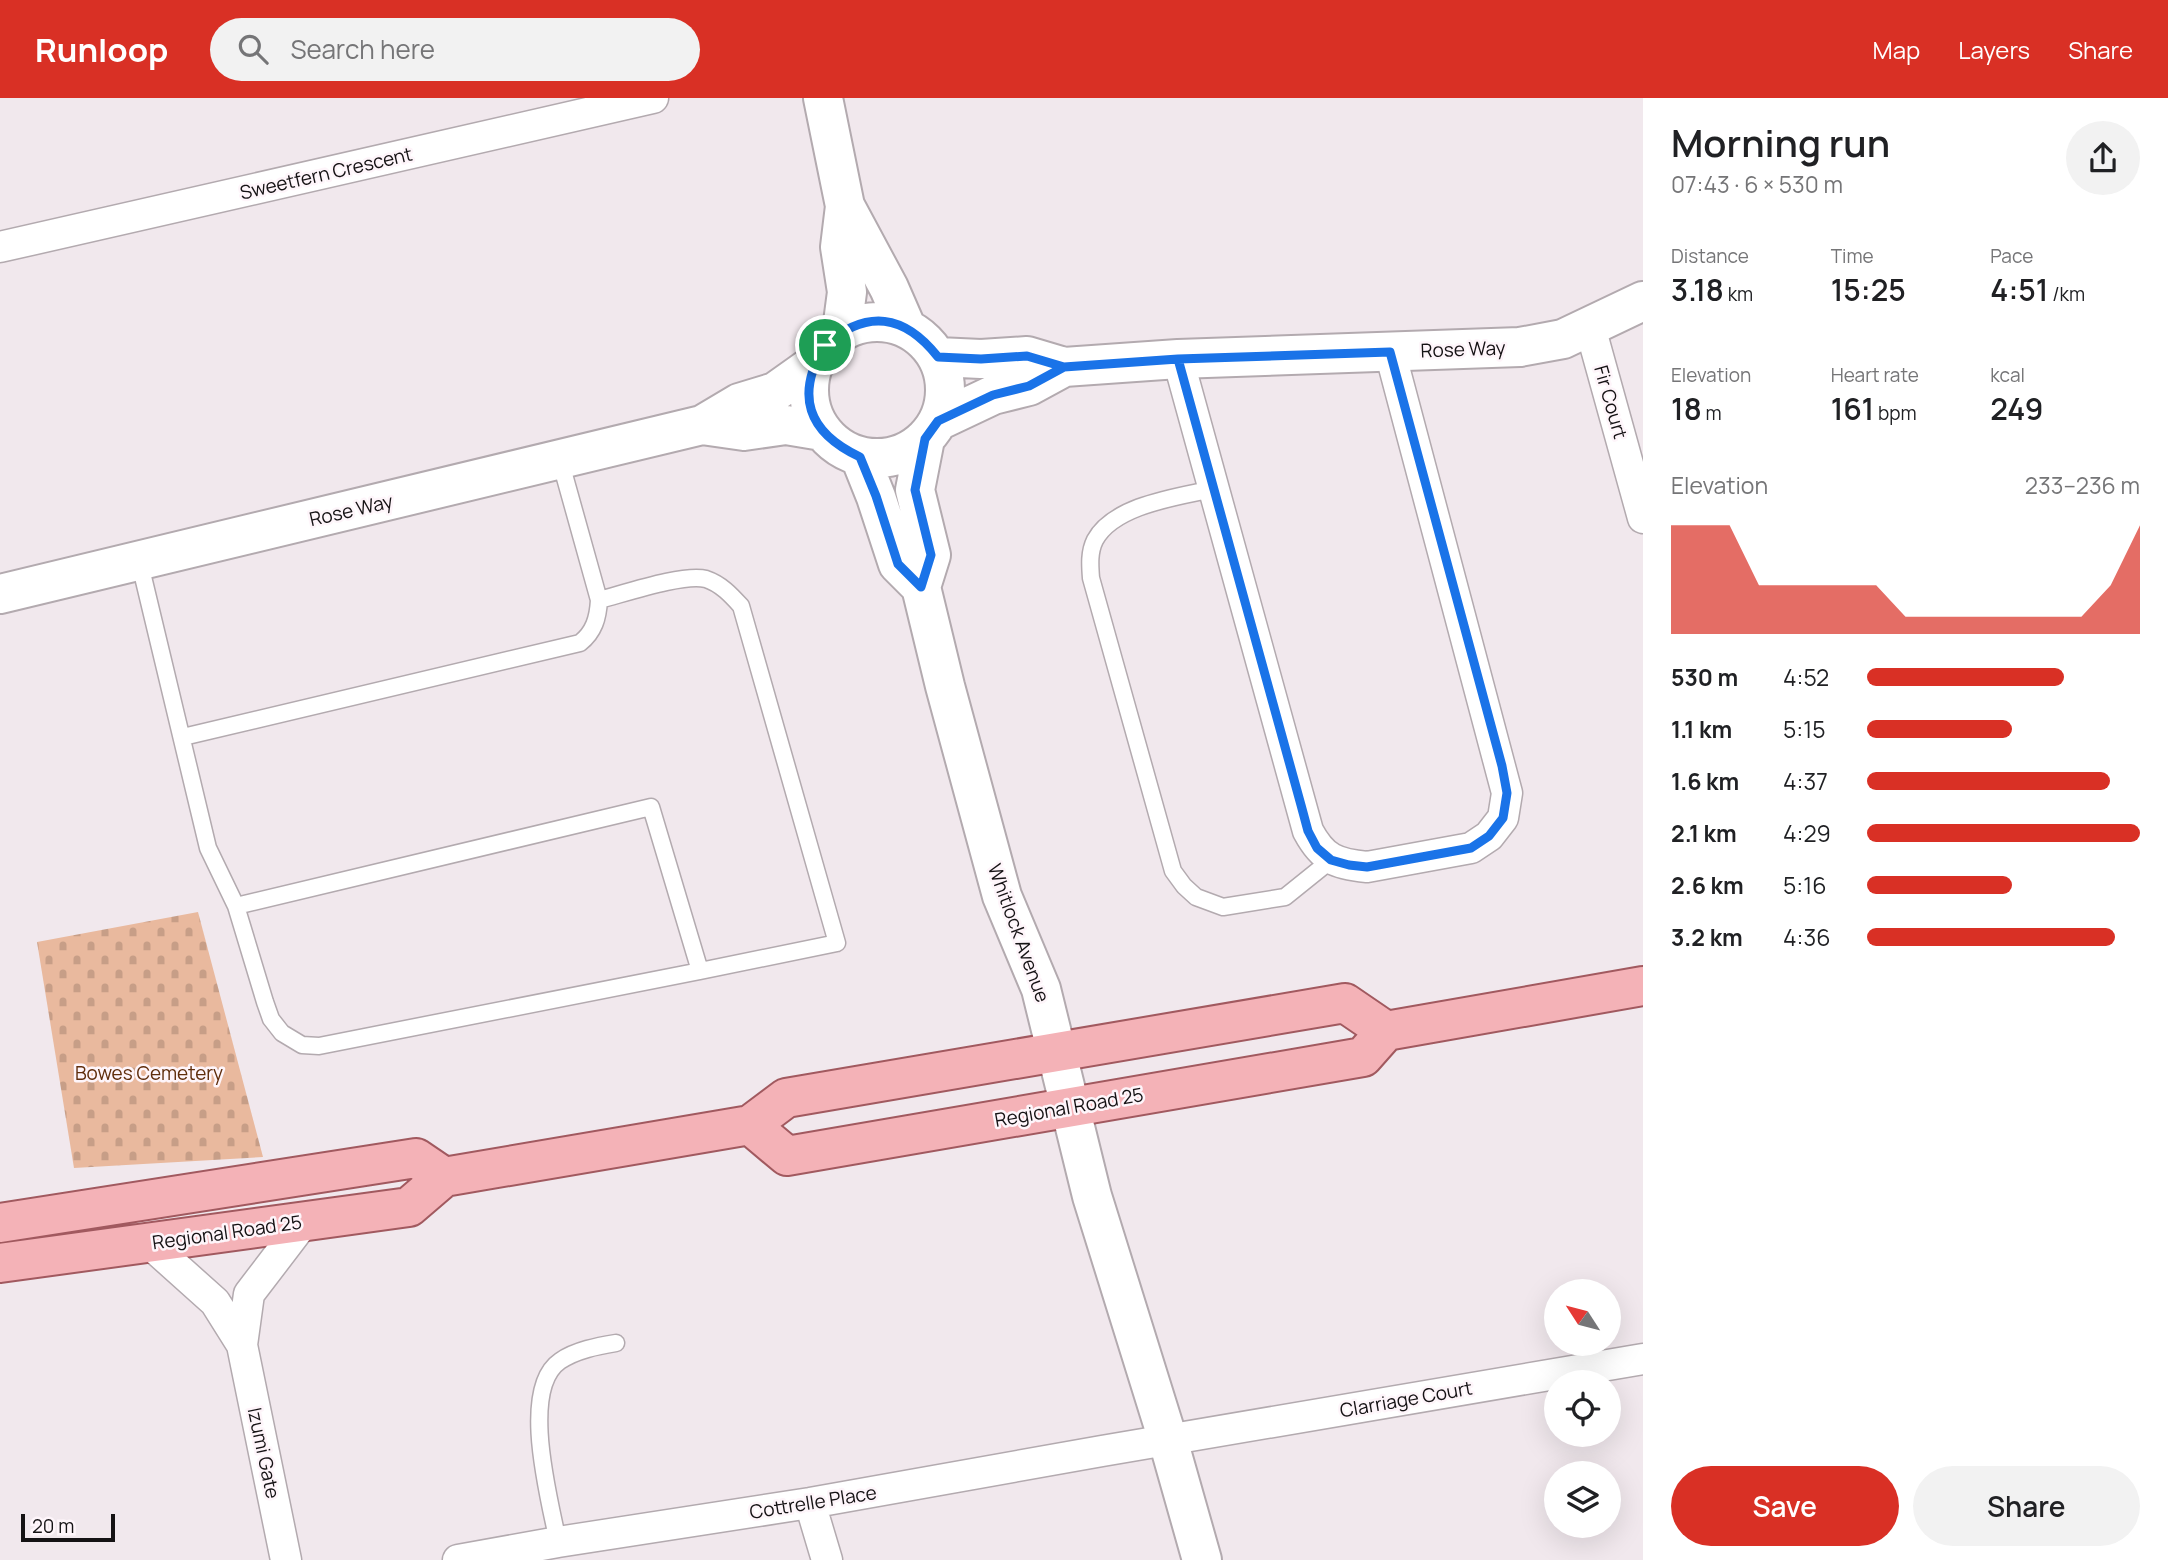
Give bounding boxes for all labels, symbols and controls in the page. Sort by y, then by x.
search box [210,18,700,81]
text: Runloop [35,27,168,72]
icon: search [234,30,272,68]
text: Search here [290,31,435,67]
text: Map [1873,33,1920,66]
text: Layers [1958,33,2030,66]
text: Share [2068,33,2133,66]
text: Morning run [1671,116,1890,168]
button: share [2066,121,2140,195]
street label: Sweetfern Crescent [237,140,415,206]
text: 07:43 · 6 × 530 m [1671,168,1843,200]
text: Distance [1671,243,1749,269]
text: Time [1831,243,1874,269]
text: Pace [1990,243,2033,269]
text: 3.18 [1671,269,1724,310]
text: 15:25 [1831,269,1906,310]
text: 4:51 [1990,269,2048,310]
text: km [1724,281,1753,307]
text: /km [2048,281,2085,307]
pin [795,315,855,375]
icon: arrive [806,326,844,364]
street label: Rose Way [1420,335,1506,363]
street label: Fir Court [1588,362,1634,442]
text: Elevation [1671,362,1751,388]
text: Heart rate [1831,362,1919,388]
text: kcal [1990,362,2025,388]
text: 18 [1671,388,1702,429]
text: 161 [1831,388,1874,429]
text: 249 [1990,388,2043,429]
text: m [1702,400,1722,426]
text: bpm [1874,400,1917,426]
text: Elevation [1671,469,1768,501]
text: 233–236 m [2025,469,2140,501]
street label: Rose Way [307,488,395,532]
text: 530 m [1671,661,1738,693]
text: 4:52 [1783,661,1829,693]
text: 1.1 km [1671,713,1732,745]
text: 5:15 [1783,713,1825,745]
text: 1.6 km [1671,765,1739,797]
text: 4:37 [1783,765,1828,797]
text: 2.1 km [1671,817,1737,849]
text: 4:29 [1783,817,1831,849]
street label: Whitlock Avenue [982,860,1056,1006]
text: 2.6 km [1671,869,1744,901]
text: 5:16 [1783,869,1826,901]
text: 3.2 km [1671,921,1743,953]
text: 4:36 [1783,921,1830,953]
park label: Bowes Cemetery [75,1060,223,1086]
street label: Regional Road 25 [993,1081,1145,1133]
street label: Regional Road 25 [151,1209,303,1255]
north arrow [1544,1279,1620,1356]
map controls [1544,1279,1621,1538]
button: locate [1544,1370,1621,1447]
street label: Clarriage Court [1338,1375,1474,1423]
street label: Izumi Gate [242,1405,286,1501]
button: layers [1544,1461,1621,1538]
button: Save [1671,1466,1899,1546]
button: Share [1913,1466,2140,1546]
street label: Cottrelle Place [748,1479,878,1525]
scale bar [21,1511,116,1543]
text: 20 m [32,1513,74,1539]

